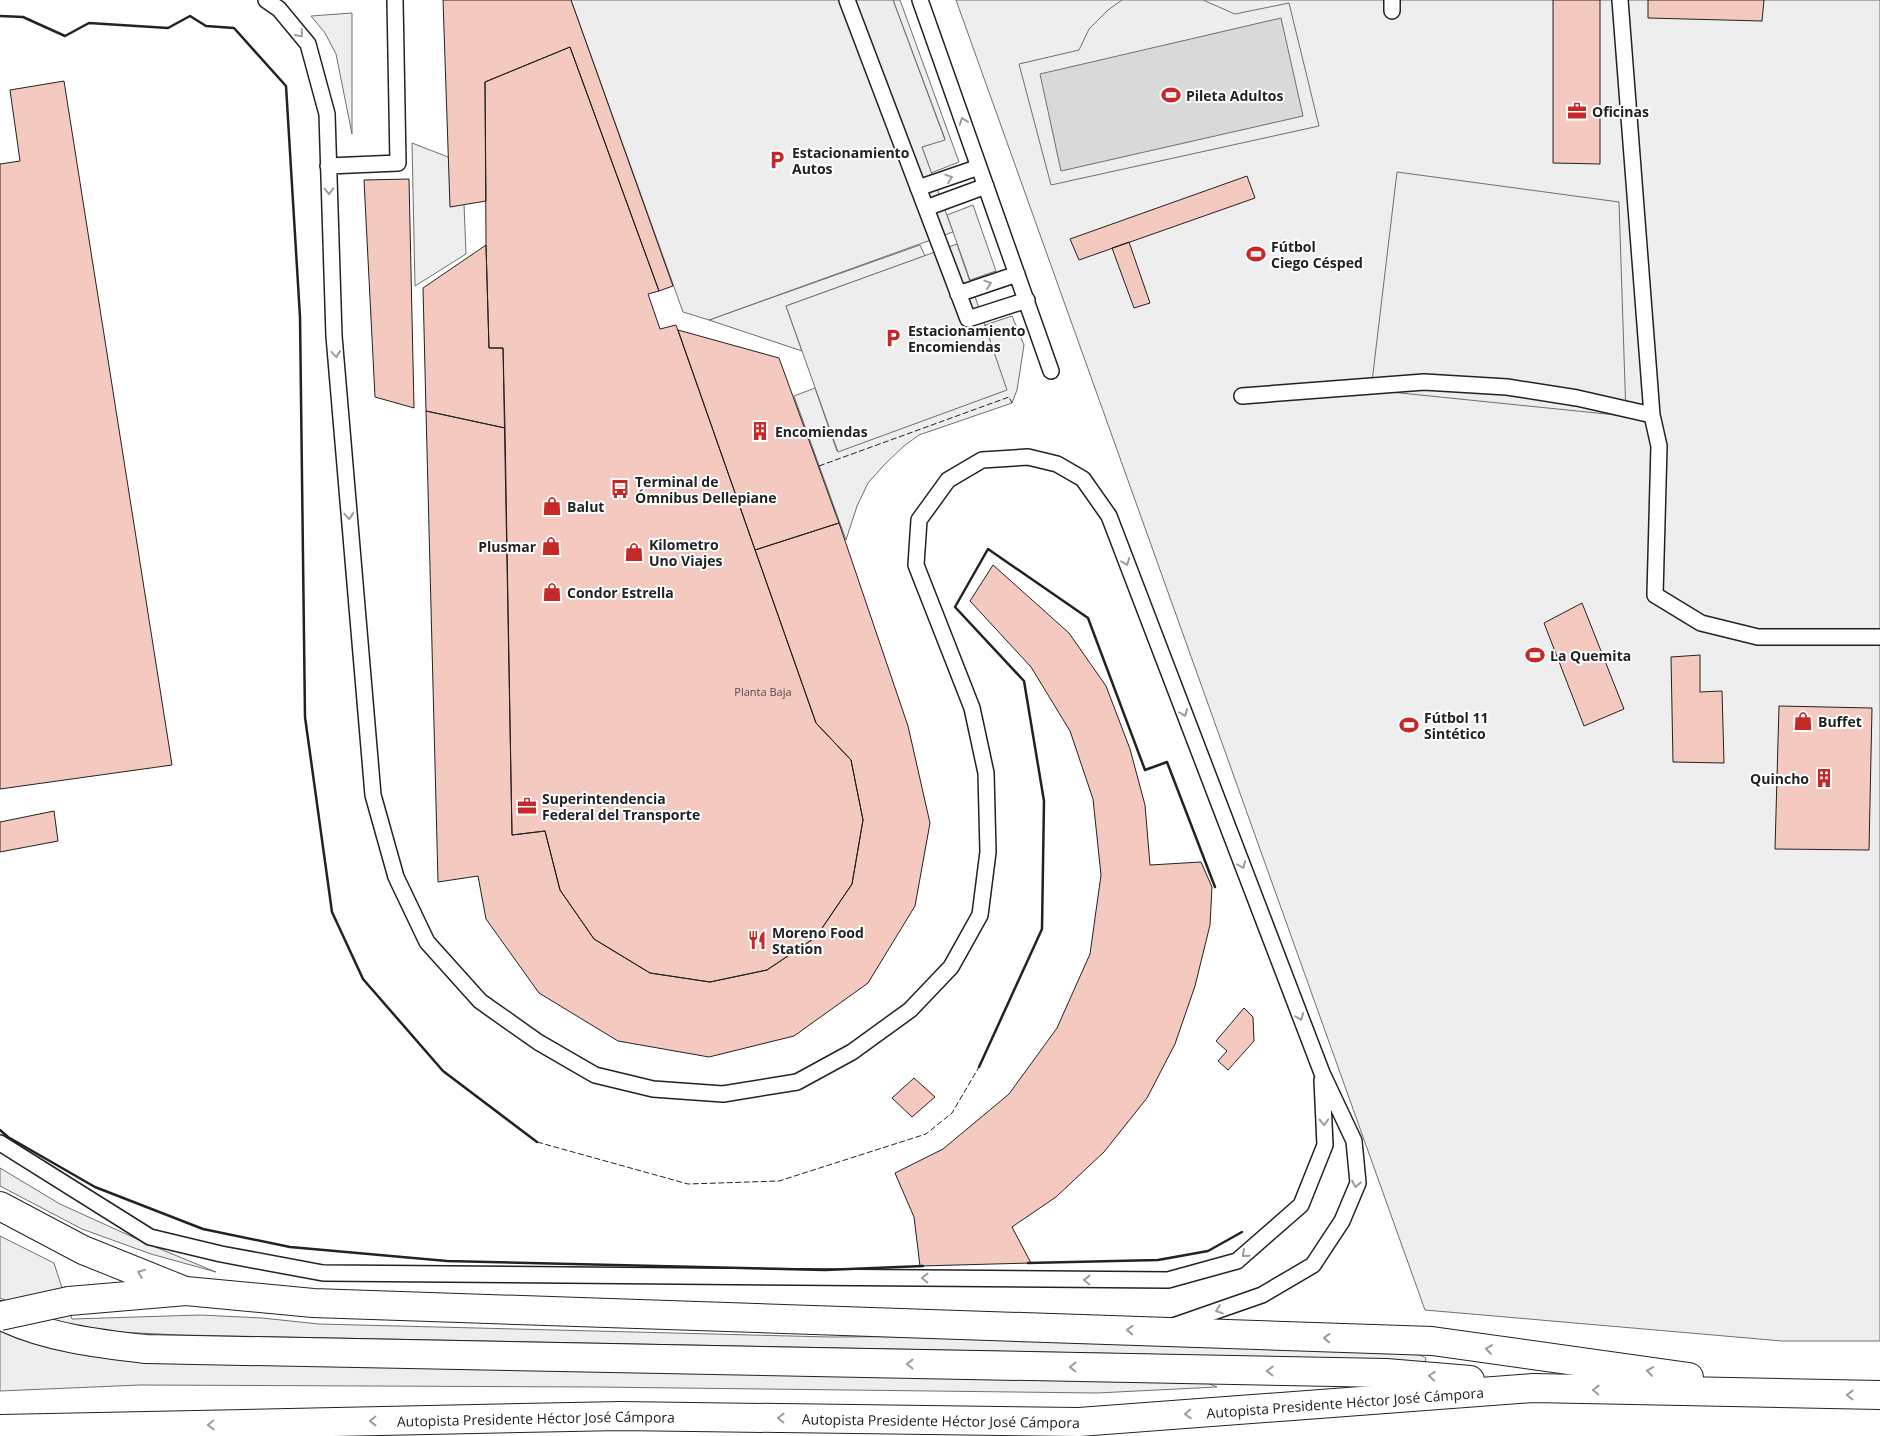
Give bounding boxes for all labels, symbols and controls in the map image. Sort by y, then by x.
one-way arrow [295,29,304,38]
sports icon: Pileta Adultos [1160,84,1182,106]
place label: Pileta Adultos [1186,86,1284,105]
office icon: Oficinas [1566,100,1588,122]
place label: Oficinas [1592,102,1649,121]
one-way arrow [959,117,969,126]
place label: Estacionamiento Autos [792,143,910,178]
parking icon: Estacionamiento Autos [766,149,788,171]
one-way arrow [944,174,953,184]
one-way arrow [324,188,335,196]
place label: Fútbol Ciego Césped [1271,237,1363,272]
sports icon: Fútbol Ciego Césped [1245,243,1267,265]
one-way arrow [983,280,992,290]
place label: Estacionamiento Encomiendas [908,321,1026,356]
parking icon: Estacionamiento Encomiendas [882,327,904,349]
one-way arrow [330,350,341,358]
building icon: Encomiendas [749,420,771,442]
place label: Encomiendas [775,422,868,441]
place label: Terminal de Ómnibus Dellepiane [635,472,777,507]
bus stop icon: Terminal de Ómnibus Dellepiane [609,478,631,500]
shop icon: Balut [541,495,563,517]
place label: Balut [567,497,604,516]
one-way arrow [344,512,355,520]
shop icon: Plusmar [540,535,562,557]
place label: Kilometro Uno Viajes [649,535,722,570]
place label: Plusmar [478,537,537,556]
shop icon: Kilometro Uno Viajes [623,541,645,563]
one-way arrow [1120,557,1130,565]
shop icon: Condor Estrella [541,581,563,603]
place label: Condor Estrella [567,583,674,602]
sports icon: La Quemita [1524,644,1546,666]
place label: La Quemita [1550,646,1631,665]
house number: Planta Baja [734,684,792,699]
place label: Fútbol 11 Sintético [1424,708,1488,743]
one-way arrow [1178,709,1188,717]
shop icon: Buffet [1792,710,1814,732]
place label: Buffet [1818,712,1862,731]
sports icon: Fútbol 11 Sintético [1398,714,1420,736]
building icon: Quincho [1813,767,1835,789]
place label: Quincho [1750,769,1809,788]
place label: Superintendencia Federal del Transporte [542,789,700,824]
office icon: Superintendencia Federal del Transporte [516,795,538,817]
one-way arrow [1236,860,1246,869]
place label: Moreno Food Station [772,923,864,958]
restaurant icon: Moreno Food Station [746,929,768,951]
one-way arrow [1294,1012,1304,1021]
one-way arrow [1318,1118,1329,1126]
one-way arrow [1351,1180,1362,1188]
one-way arrow [1241,1249,1250,1258]
one-way arrow [137,1269,145,1279]
one-way arrow [920,1273,928,1283]
one-way arrow [1083,1275,1090,1285]
one-way arrow [1215,1304,1224,1314]
one-way arrow [1125,1325,1133,1336]
one-way arrow [1323,1332,1331,1343]
one-way arrow [1485,1344,1493,1355]
one-way arrow [906,1359,914,1369]
one-way arrow [1068,1362,1076,1372]
one-way arrow [1266,1366,1274,1376]
one-way arrow [1646,1366,1654,1377]
one-way arrow [1428,1371,1436,1382]
street label: Autopista Presidente Héctor José Cámpora [1206,1382,1484,1422]
one-way arrow [1592,1384,1600,1395]
one-way arrow [1846,1390,1854,1400]
street label: Autopista Presidente Héctor José Cámpora [397,1406,675,1430]
one-way arrow [1183,1408,1191,1419]
street label: Autopista Presidente Héctor José Cámpora [802,1409,1080,1432]
one-way arrow [776,1413,784,1423]
one-way arrow [369,1416,376,1426]
one-way arrow [206,1419,214,1430]

